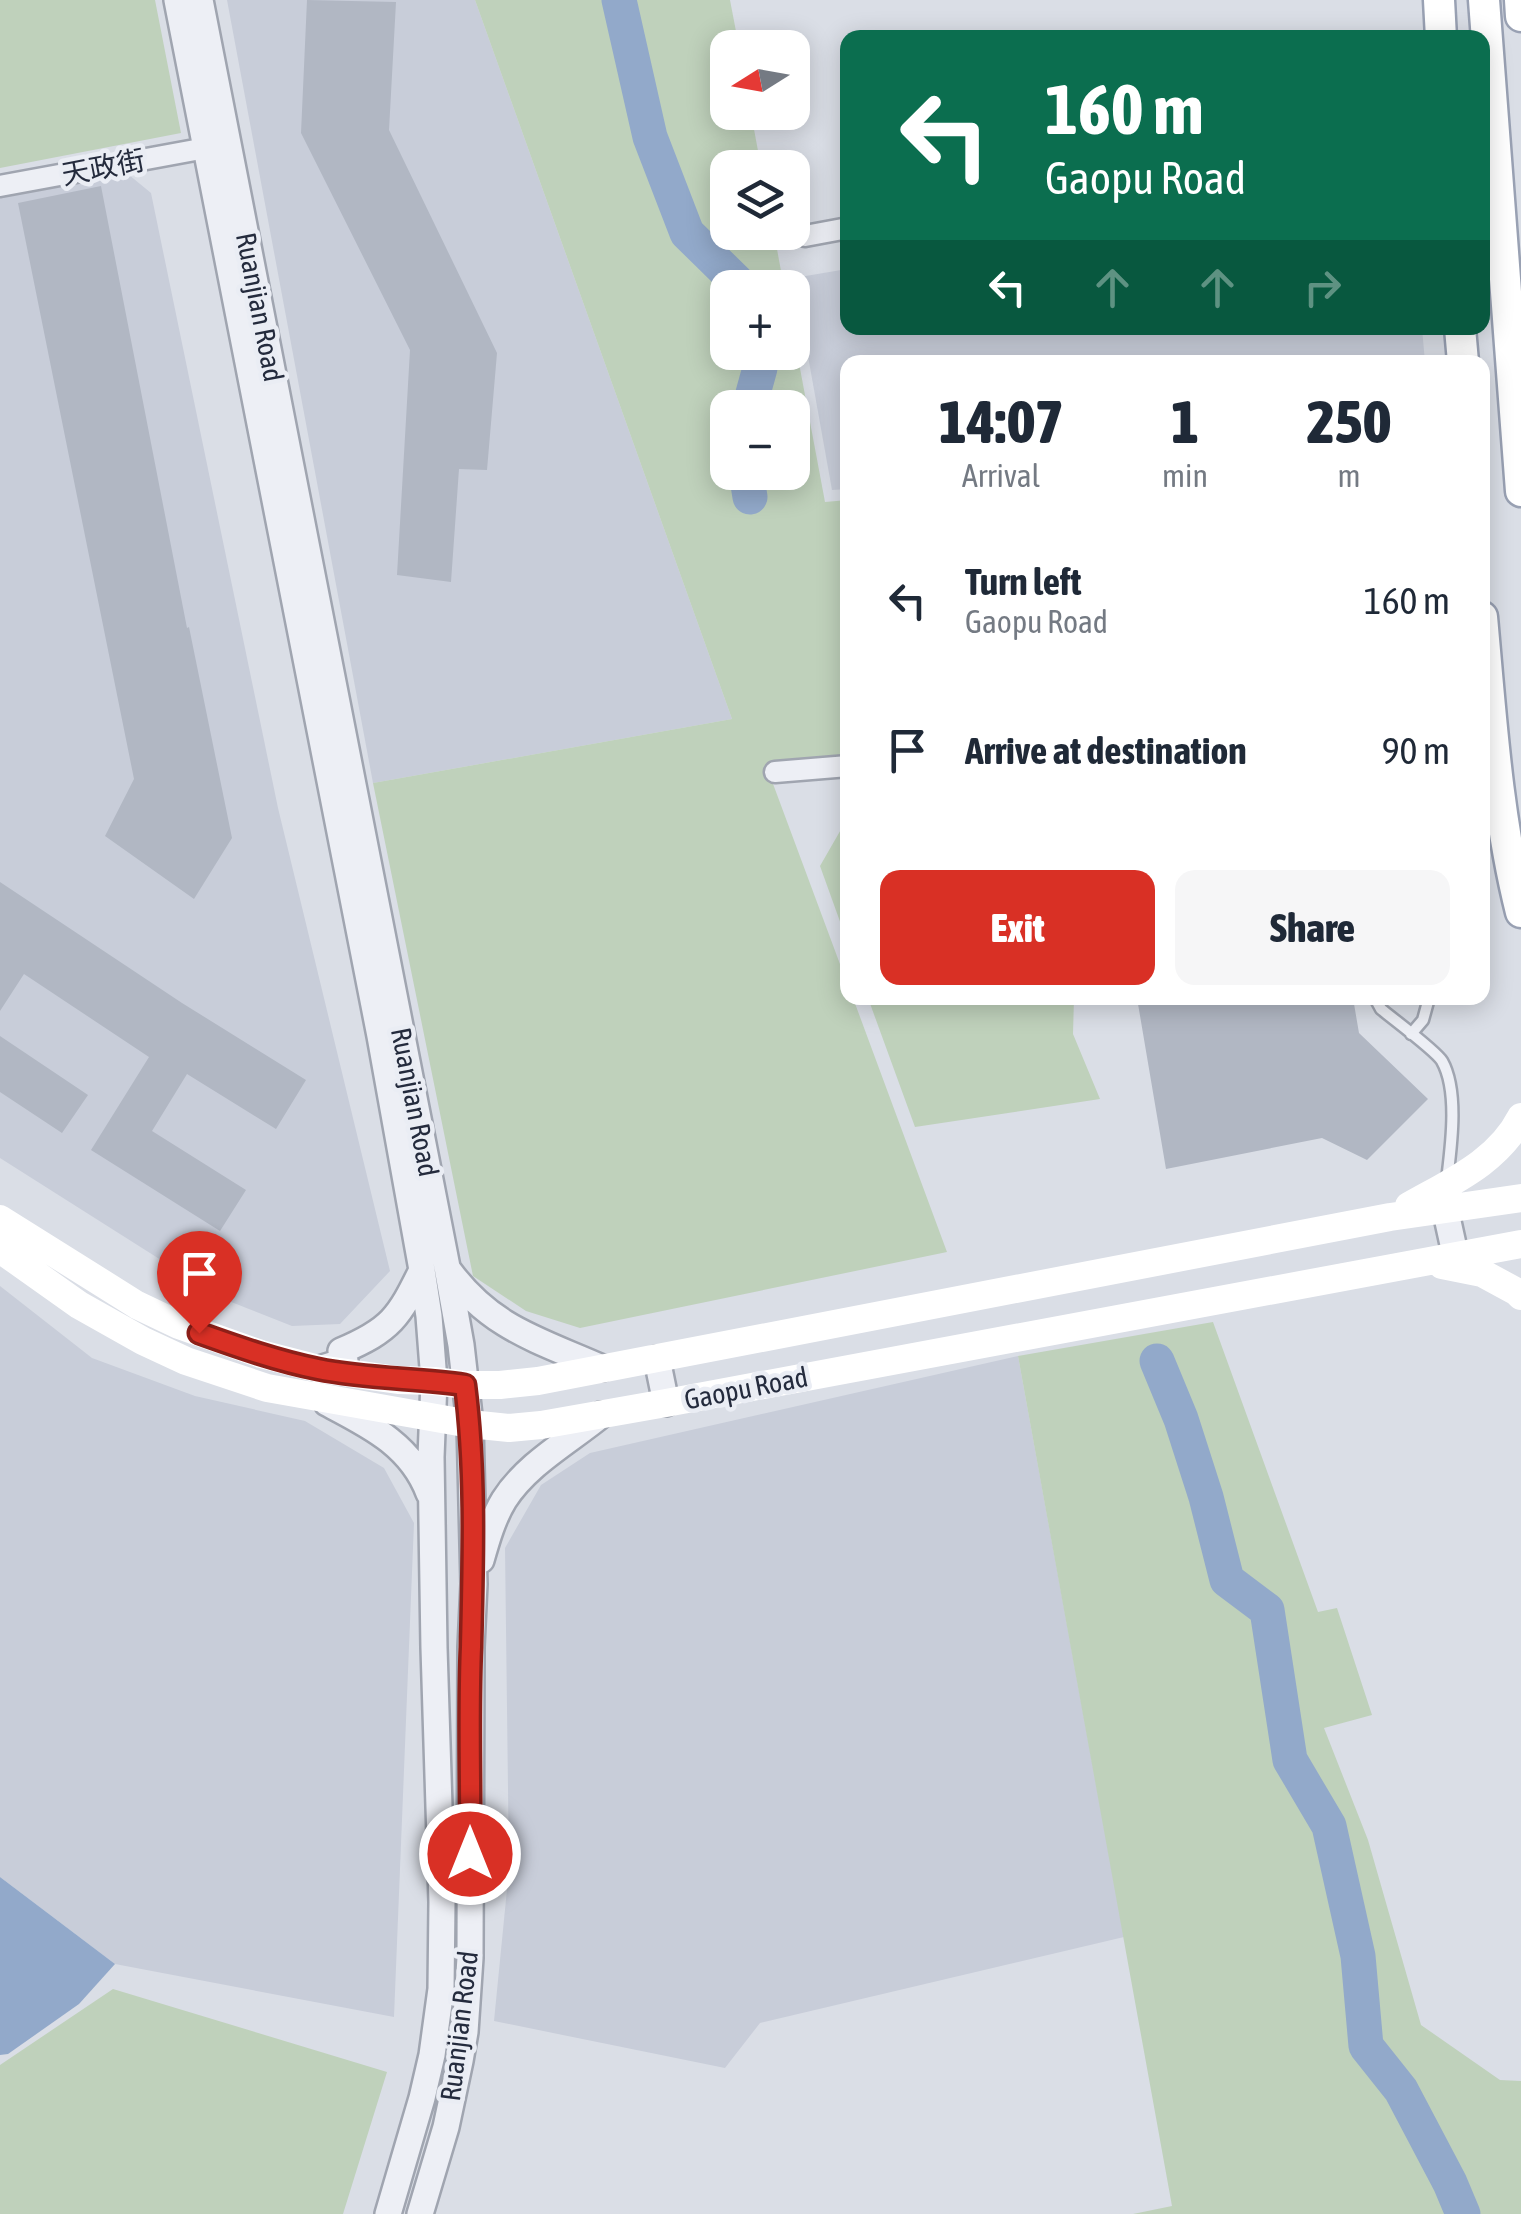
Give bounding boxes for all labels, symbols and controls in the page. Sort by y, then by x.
north arrow [710,30,810,130]
map controls [710,30,810,490]
text: 160 m [1045,69,1204,149]
icon: left [880,70,1010,200]
street label: 天政街 [59,143,147,191]
button: layers [710,150,810,250]
text: Gaopu Road [1045,152,1246,204]
street label: Ruanjian Road [230,230,290,384]
icon: left [980,260,1035,315]
icon: ahead [1085,260,1140,315]
icon: ahead [1190,260,1245,315]
icon: right [1295,260,1350,315]
button: + [710,270,810,370]
text: 14:07 [939,387,1063,456]
text: 1 [1171,387,1199,456]
text: 250 [1307,387,1391,456]
button: − [710,390,810,490]
text: Arrival [962,457,1040,494]
text: min [1162,457,1208,494]
text: m [1337,457,1361,494]
text: Turn left [965,560,1081,603]
icon: left [880,573,935,628]
text: 160 m [1364,579,1450,622]
text: Gaopu Road [965,603,1108,640]
icon: arrive [880,723,935,778]
text: Arrive at destination [965,729,1247,772]
text: 90 m [1382,729,1450,772]
button: Exit [880,870,1155,985]
button: Share [1175,870,1450,985]
street label: Ruanjian Road [385,1025,445,1179]
pin [157,1231,242,1334]
icon: arrive [172,1246,227,1301]
street label: Gaopu Road [682,1360,810,1416]
position arrow [418,1802,522,1906]
street label: Ruanjian Road [434,1949,484,2103]

